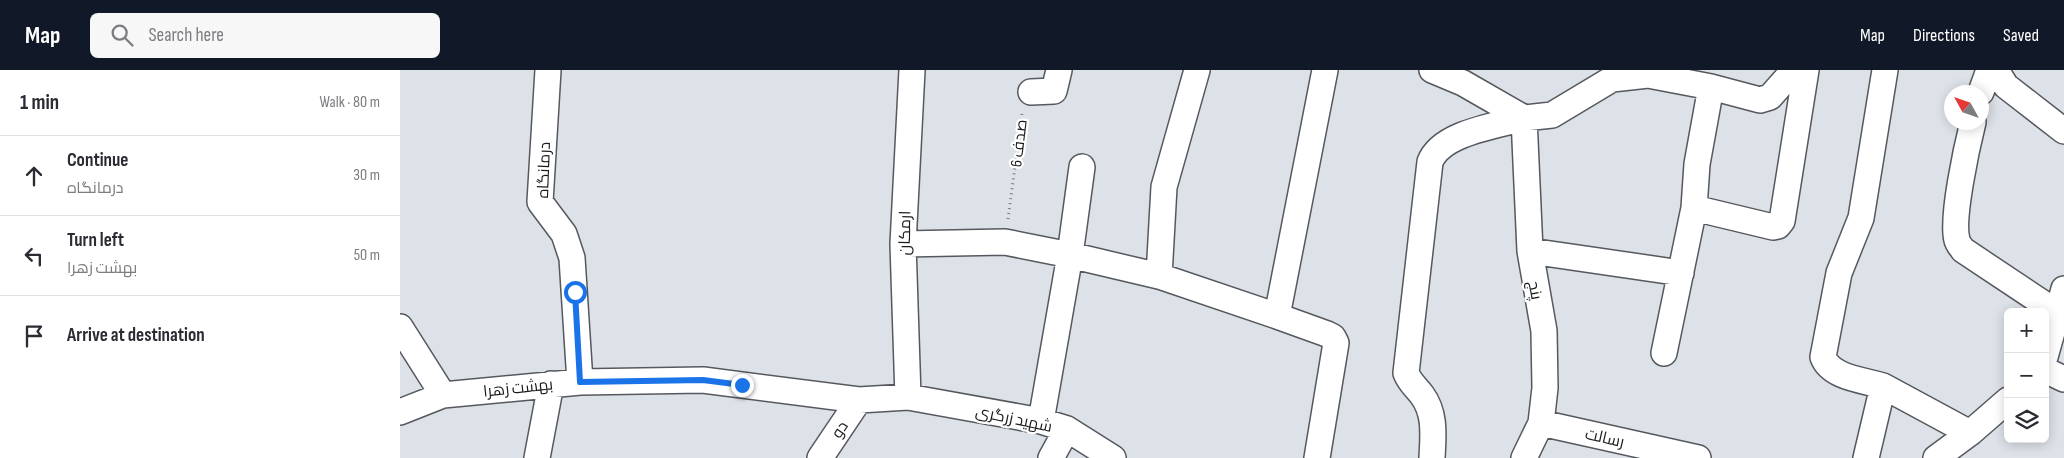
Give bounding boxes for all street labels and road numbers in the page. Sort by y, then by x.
street label: صدف 6 [1007,118,1032,168]
street label: درمانگاه [534,141,555,199]
street label: ارمکان [896,211,915,256]
street label: پنج [1522,279,1546,302]
street label: بهشت زهرا [482,375,554,402]
street label: شهید زرگری [974,402,1054,437]
street label: دو [828,418,853,442]
street label: رسالت [1583,425,1626,452]

